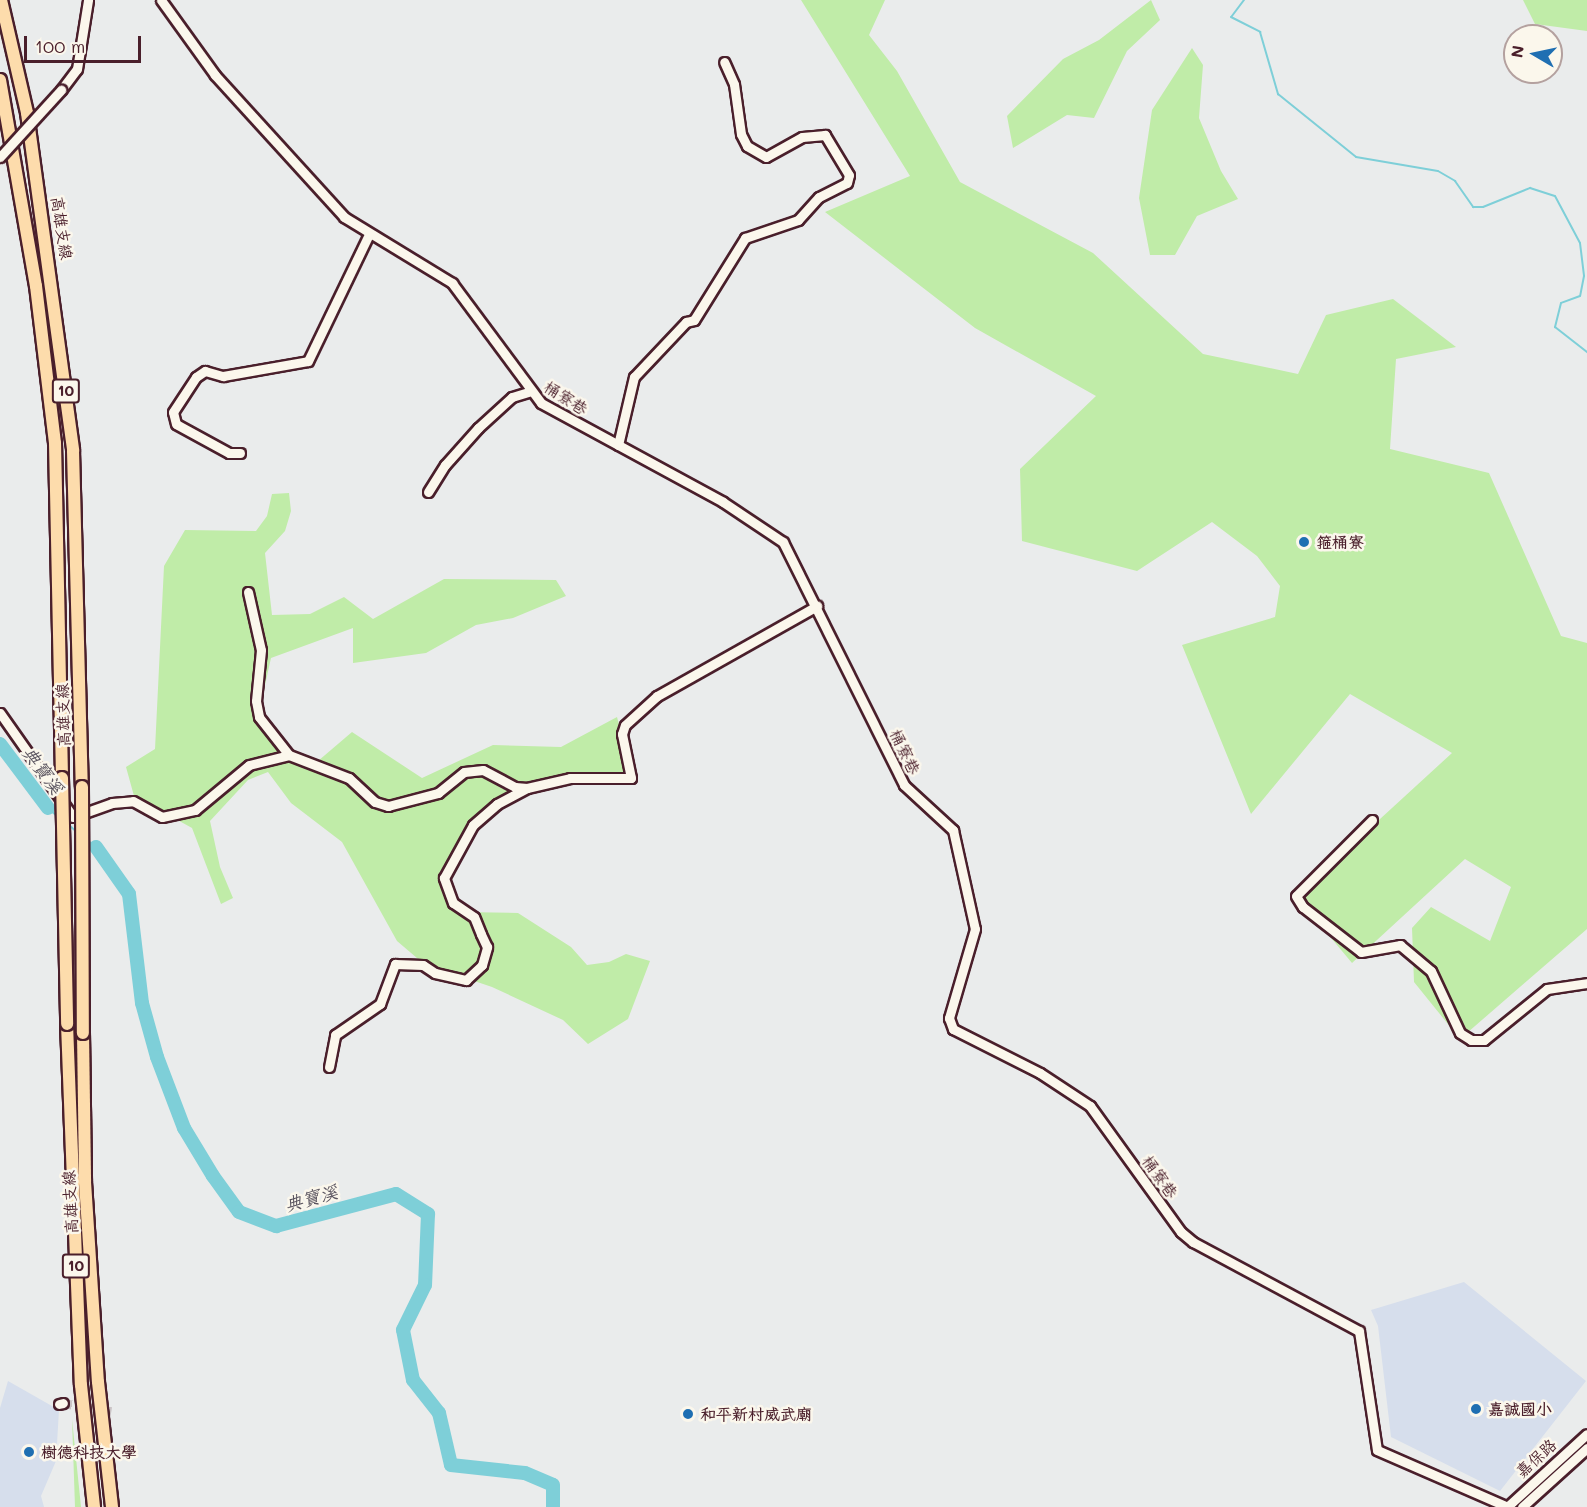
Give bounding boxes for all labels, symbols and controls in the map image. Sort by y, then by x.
scale bar [27,24,144,62]
north arrow [1503,24,1563,84]
text: 100 m [35,34,85,58]
text: N [1505,44,1528,59]
street label: 高雄支線 [48,195,76,261]
street label: 桶寮巷 [541,377,591,419]
road number: 10 [51,379,81,403]
place label: 箍桶寮 [1316,532,1364,552]
marker: 箍桶寮 [1297,535,1311,549]
street label: 高雄支線 [52,683,74,747]
street label: 桶寮巷 [886,726,924,778]
water label: 典寶溪 [18,742,68,798]
street label: 桶寮巷 [1138,1152,1182,1202]
street label: 高雄支線 [59,1170,81,1234]
water label: 典寶溪 [282,1181,340,1215]
road number: 10 [61,1254,91,1278]
place label: 嘉誠國小 [1488,1399,1552,1419]
marker: 嘉誠國小 [1469,1402,1483,1416]
place label: 和平新村威武廟 [700,1404,812,1424]
marker: 和平新村威武廟 [681,1407,695,1421]
street label: 嘉保路 [1512,1435,1560,1481]
place label: 樹德科技大學 [41,1442,137,1462]
marker: 樹德科技大學 [22,1445,36,1459]

